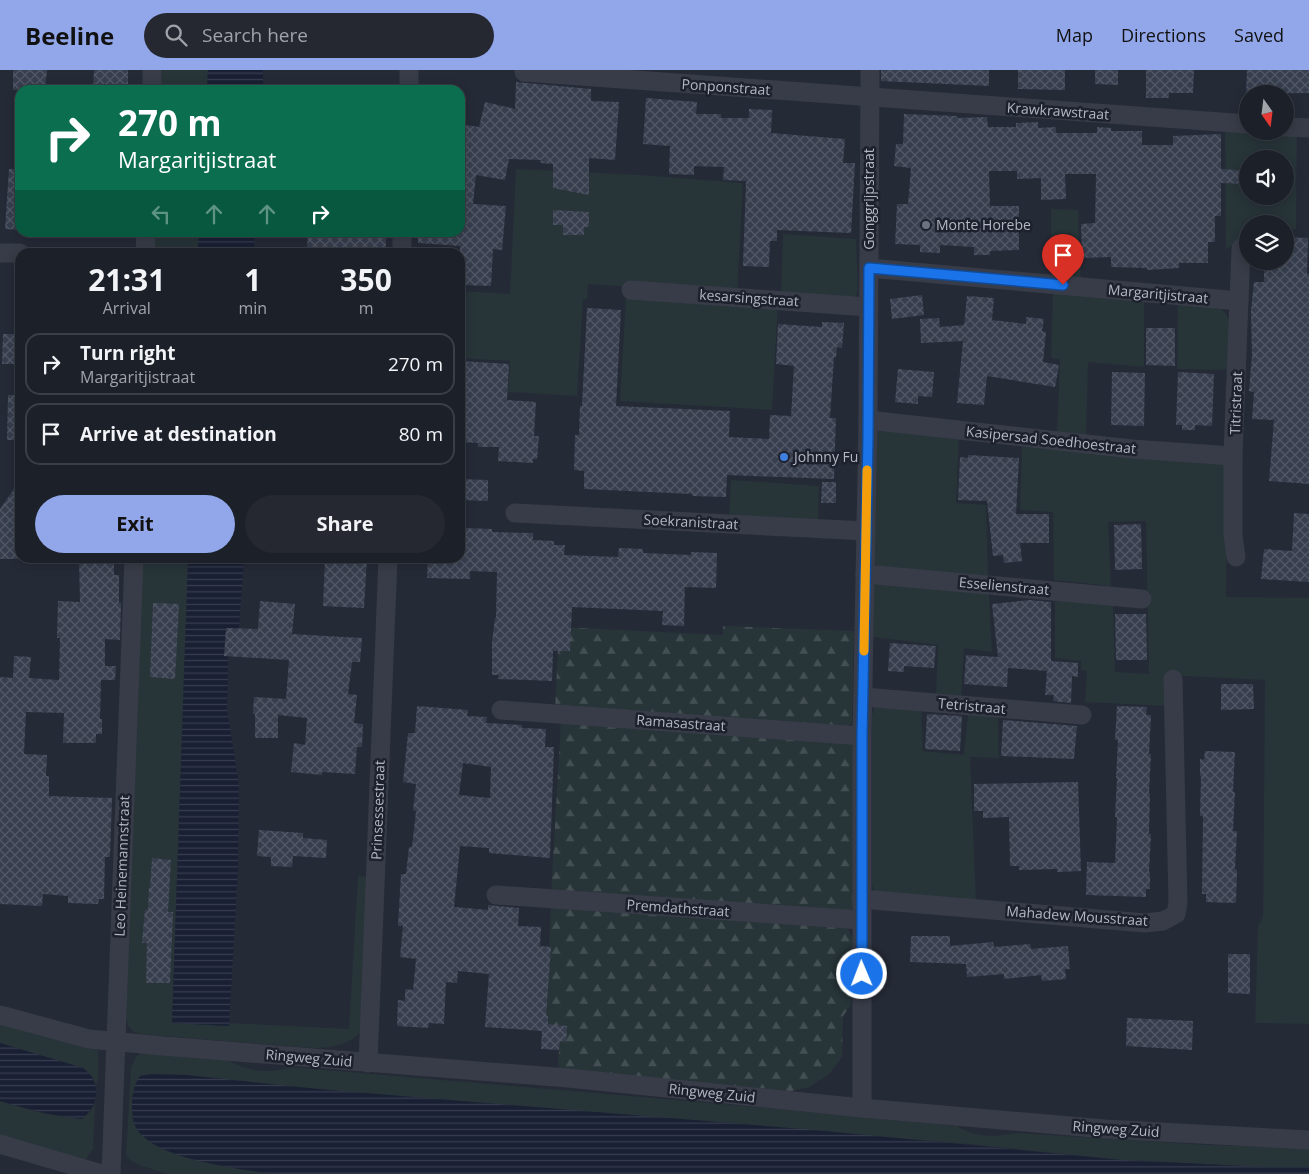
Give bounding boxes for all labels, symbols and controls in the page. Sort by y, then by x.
search box [144,13,494,58]
text: Beeline [25,19,114,52]
icon: search [162,21,190,49]
text: Search here [202,22,308,48]
text: Map [1056,23,1093,47]
text: Directions [1121,23,1206,47]
text: Saved [1234,23,1284,47]
street label: Ponponstraat [681,74,771,99]
north arrow [1239,85,1294,140]
map controls [1239,85,1294,270]
street label: Krawkrawstraat [1006,97,1110,124]
text: 270 m [118,99,222,146]
icon: right [35,105,100,170]
text: Margaritjistraat [118,144,276,174]
street label: Gonggrijpstraat [859,148,878,250]
button: sound [1239,150,1294,205]
icon: left [147,200,175,228]
icon: ahead [200,200,228,228]
icon: ahead [253,200,281,228]
icon: right [306,200,334,228]
place label: Monte Horebe [936,215,1031,234]
button: layers [1239,215,1294,270]
marker: Monte Horebe [920,219,932,231]
pin [1042,234,1084,285]
icon: arrive [1049,241,1077,269]
text: 21:31 [88,259,165,300]
text: 1 [244,259,261,300]
text: 350 [340,259,392,300]
street label: Margaritjistraat [1107,280,1209,307]
street label: kesarsingstraat [699,285,799,310]
text: Arrival [103,297,151,319]
text: min [239,297,267,319]
text: m [359,297,374,319]
text: Turn right [80,340,175,366]
icon: right [37,350,65,378]
text: 270 m [388,351,443,377]
text: Margaritjistraat [80,366,195,388]
street label: Titristraat [1225,371,1246,435]
icon: arrive [37,420,65,448]
text: Arrive at destination [80,421,277,447]
text: 80 m [399,421,443,447]
street label: Kasipersad Soedhoestraat [965,421,1137,458]
place label: Johnny Fu [792,447,858,466]
marker: Johnny Fu [778,451,790,463]
button: Exit [35,495,235,553]
button: Share [245,495,445,553]
street label: Soekranistraat [643,510,739,533]
street label: Esselienstraat [958,572,1050,599]
street label: Tetristraat [937,693,1007,718]
street label: Ramasastraat [636,710,726,735]
street label: Prinsessestraat [366,760,389,860]
street label: Leo Heinemannstraat [110,795,133,937]
street label: Premdathstraat [626,894,730,921]
street label: Mahadew Mousstraat [1006,901,1148,930]
position arrow [835,947,887,999]
street label: Ringweg Zuid [265,1044,353,1071]
street label: Ringweg Zuid [668,1079,756,1106]
street label: Ringweg Zuid [1072,1116,1160,1141]

